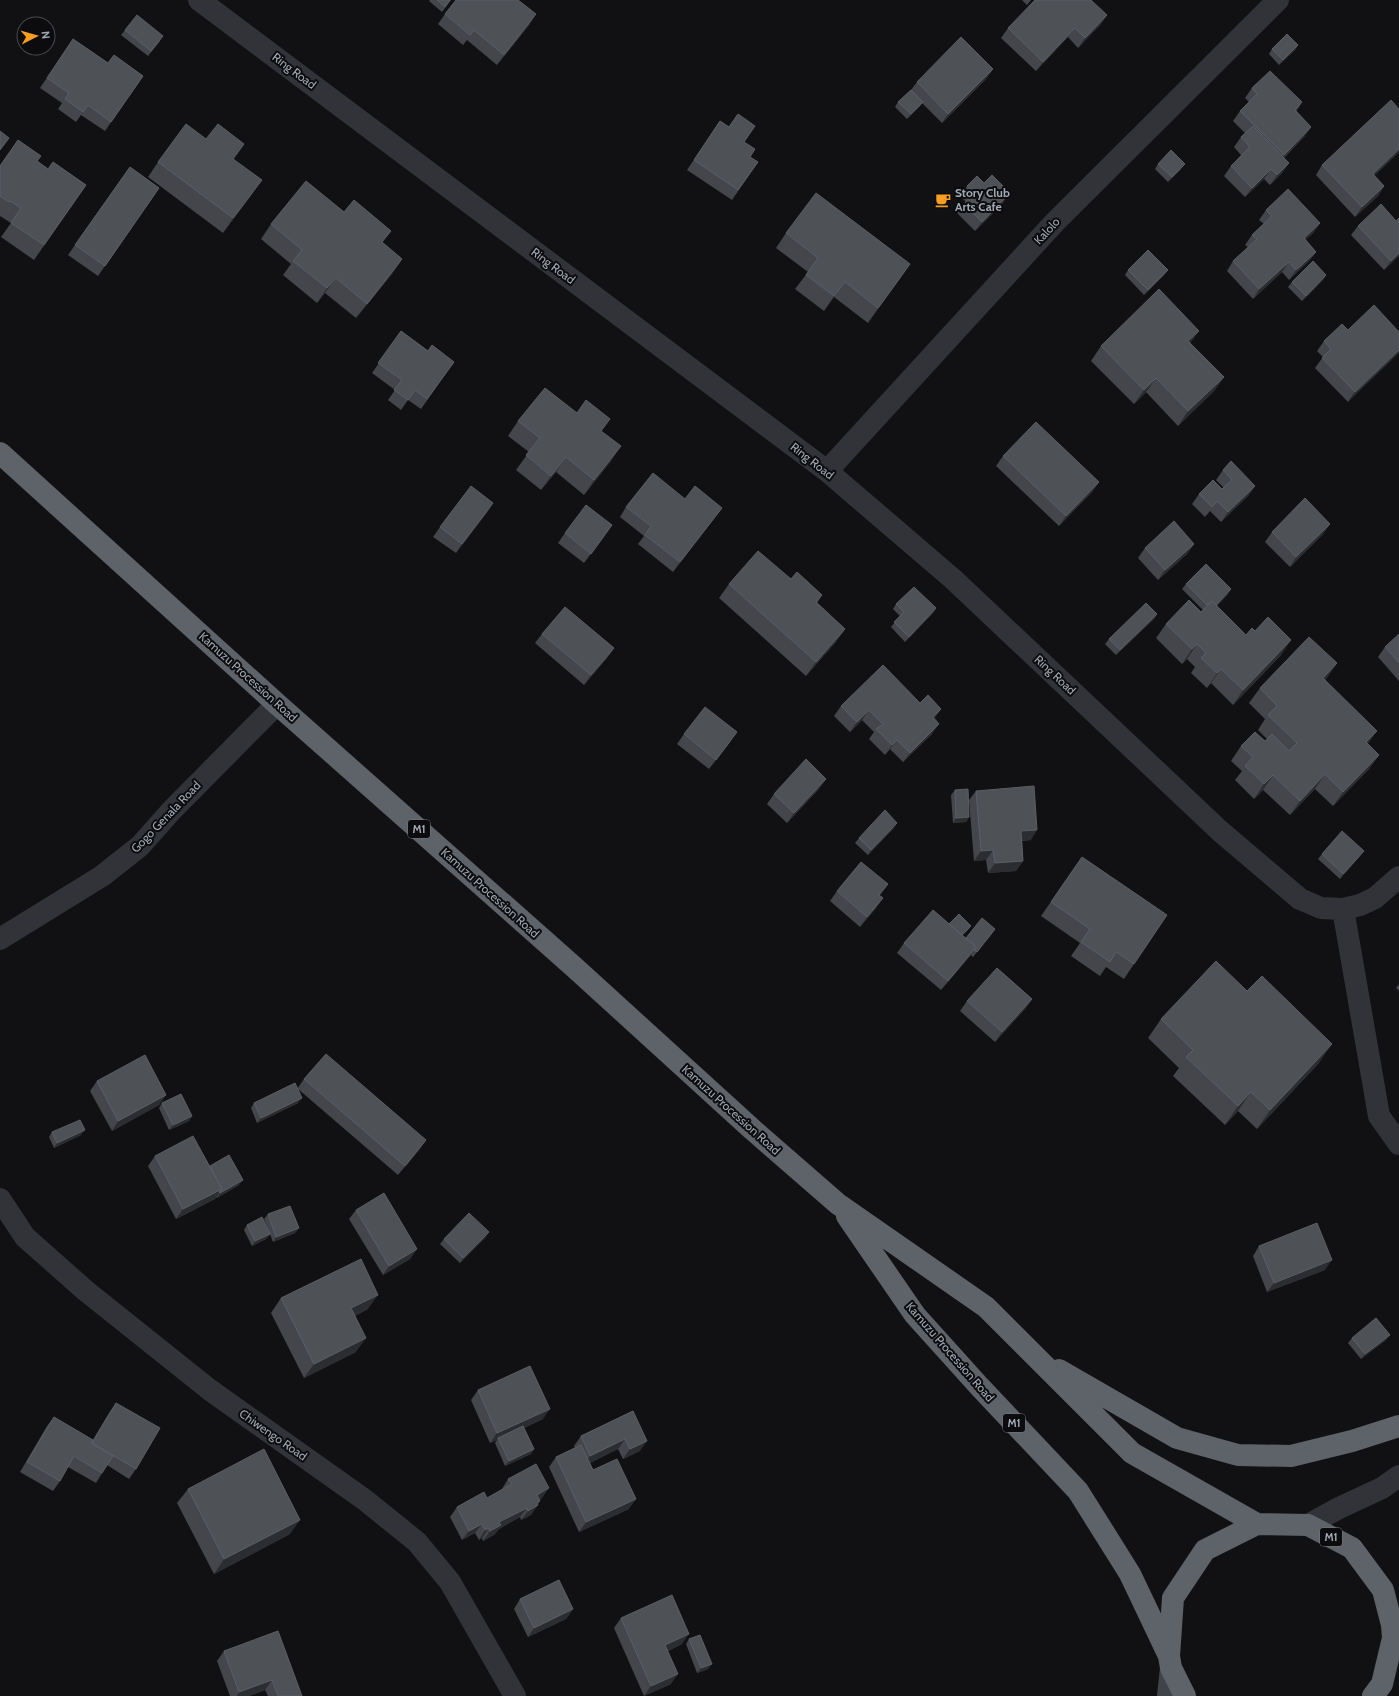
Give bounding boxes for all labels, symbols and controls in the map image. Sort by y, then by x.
north arrow [16,16,56,56]
text: N [39,30,53,40]
street label: Ring Road [269,49,319,92]
place label: Story Club Arts Cafe [955,185,1010,214]
cafe icon: Story Club Arts Cafe [934,191,952,209]
street label: Kalolo [1030,214,1063,247]
street label: Ring Road [528,244,578,287]
street label: Ring Road [788,439,837,482]
street label: Kamuzu Procession Road [196,629,301,725]
street label: Ring Road [1032,652,1079,698]
street label: Gogo Genala Road [128,778,204,856]
road number: M1 [408,820,430,838]
street label: Kamuzu Procession Road [438,845,543,941]
street label: Kamuzu Procession Road [679,1062,784,1158]
street label: Kamuzu Procession Road [903,1299,998,1405]
street label: Chiwengo Road [237,1406,310,1463]
road number: M1 [1003,1414,1025,1432]
road number: M1 [1320,1528,1342,1546]

